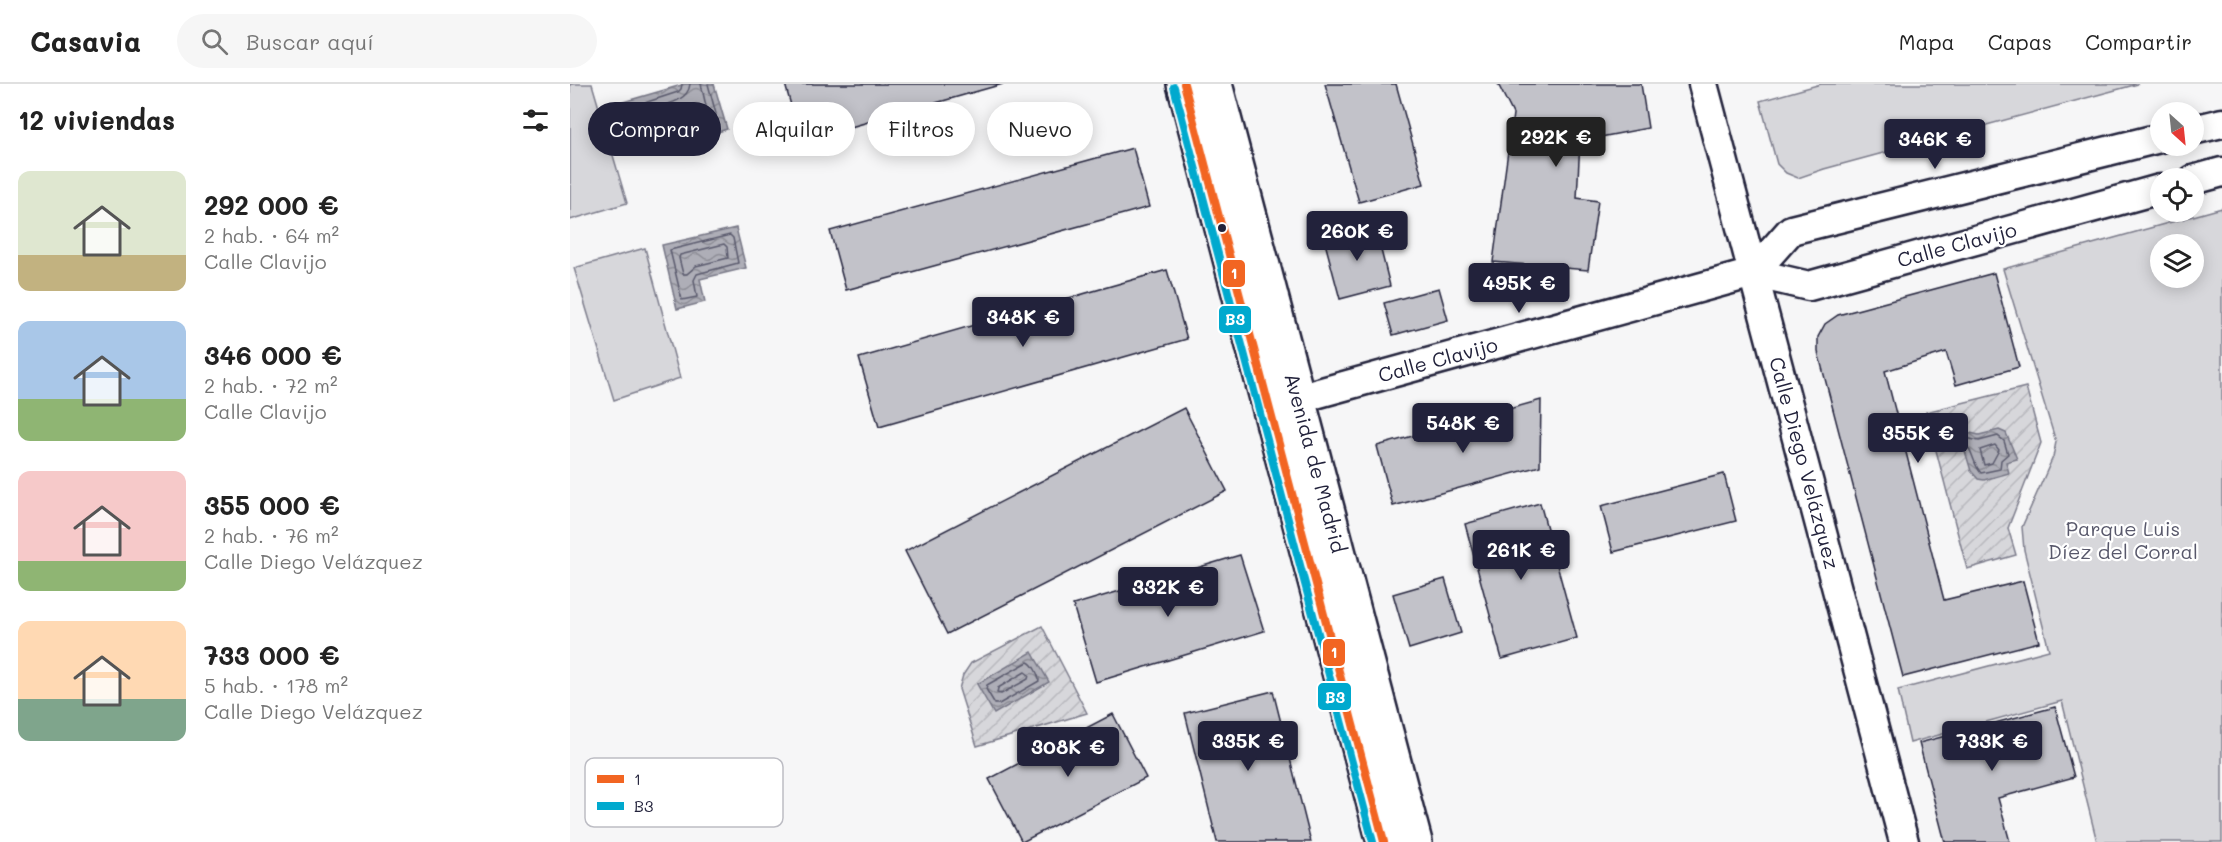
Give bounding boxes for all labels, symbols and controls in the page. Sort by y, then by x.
search box [177,14,597,68]
text: Casavia [30,23,141,59]
icon: search [198,25,231,58]
text: Buscar aquí [246,27,374,56]
text: Mapa [1899,28,1955,55]
text: Capas [1988,28,2052,55]
text: Compartir [2085,28,2192,55]
chip: Comprar [588,102,721,156]
chip: Alquilar [733,102,855,156]
chip: Filtros [867,102,975,156]
chip: Nuevo [987,102,1093,156]
north arrow [2150,102,2204,156]
map controls [2150,102,2204,288]
text: 12 viviendas [18,103,175,137]
icon: filters [519,104,552,137]
pin: 292K € [1507,117,1605,168]
pin: 346K € [1886,119,1984,170]
text: 292K € [1521,123,1591,149]
text: 346K € [1898,125,1972,151]
button: locate [2150,168,2204,222]
text: 292 000 € [204,188,339,222]
icon: home [66,195,138,267]
pin: 260K € [1308,211,1406,262]
street label: Calle Clavijo [1894,216,2019,272]
text: 260K € [1321,217,1393,243]
text: 2 hab. · 64 m² [204,222,339,248]
unlabelled marker [1216,222,1228,234]
button: layers [2150,234,2204,288]
text: Calle Clavijo [204,248,327,274]
line badge: 1 [1222,259,1246,288]
text: 1 [1230,262,1238,283]
pin: 495K € [1470,263,1568,314]
text: 495K € [1483,269,1555,295]
pin: 348K € [974,297,1072,348]
text: 348K € [986,303,1060,329]
line badge: B3 [1218,305,1252,334]
text: B3 [1225,308,1246,329]
street label: Calle Clavijo [1375,331,1500,387]
text: 346 000 € [204,338,342,372]
icon: home [66,345,138,417]
street label: Calle Diego Velázquez [1764,354,1846,572]
street label: Avenida de Madrid [1279,370,1352,555]
text: 2 hab. · 72 m² [204,372,338,398]
text: Calle Clavijo [204,398,327,424]
pin: 548K € [1414,403,1512,454]
text: 548K € [1426,409,1500,435]
pin: 355K € [1869,413,1967,464]
text: 355K € [1882,419,1954,445]
text: 355 000 € [204,488,340,522]
icon: home [66,495,138,567]
park label: Parque Luis Díez del Corral [2048,515,2198,564]
text: 2 hab. · 76 m² [204,522,339,548]
pin: 261K € [1472,530,1570,581]
text: 261K € [1487,536,1555,562]
text: Calle Diego Velázquez [204,548,423,574]
pin: 332K € [1119,567,1217,618]
text: 332K € [1132,573,1204,599]
text: 733 000 € [204,638,340,672]
line badge: 1 [1322,638,1346,667]
text: 1 [1330,641,1338,662]
icon: home [66,645,138,717]
text: 5 hab. · 178 m² [204,672,348,698]
line badge: B3 [1317,682,1352,711]
text: B3 [1325,686,1346,707]
text: Calle Diego Velázquez [204,698,423,724]
pin: 335K € [1199,721,1297,772]
pin: 733K € [1943,721,2041,772]
pin: 308K € [1019,727,1117,778]
text: 335K € [1212,727,1284,753]
text: 733K € [1956,727,2028,753]
text: 308K € [1031,733,1105,759]
legend [585,758,783,827]
text: 1 [634,768,641,789]
text: B3 [634,795,653,816]

